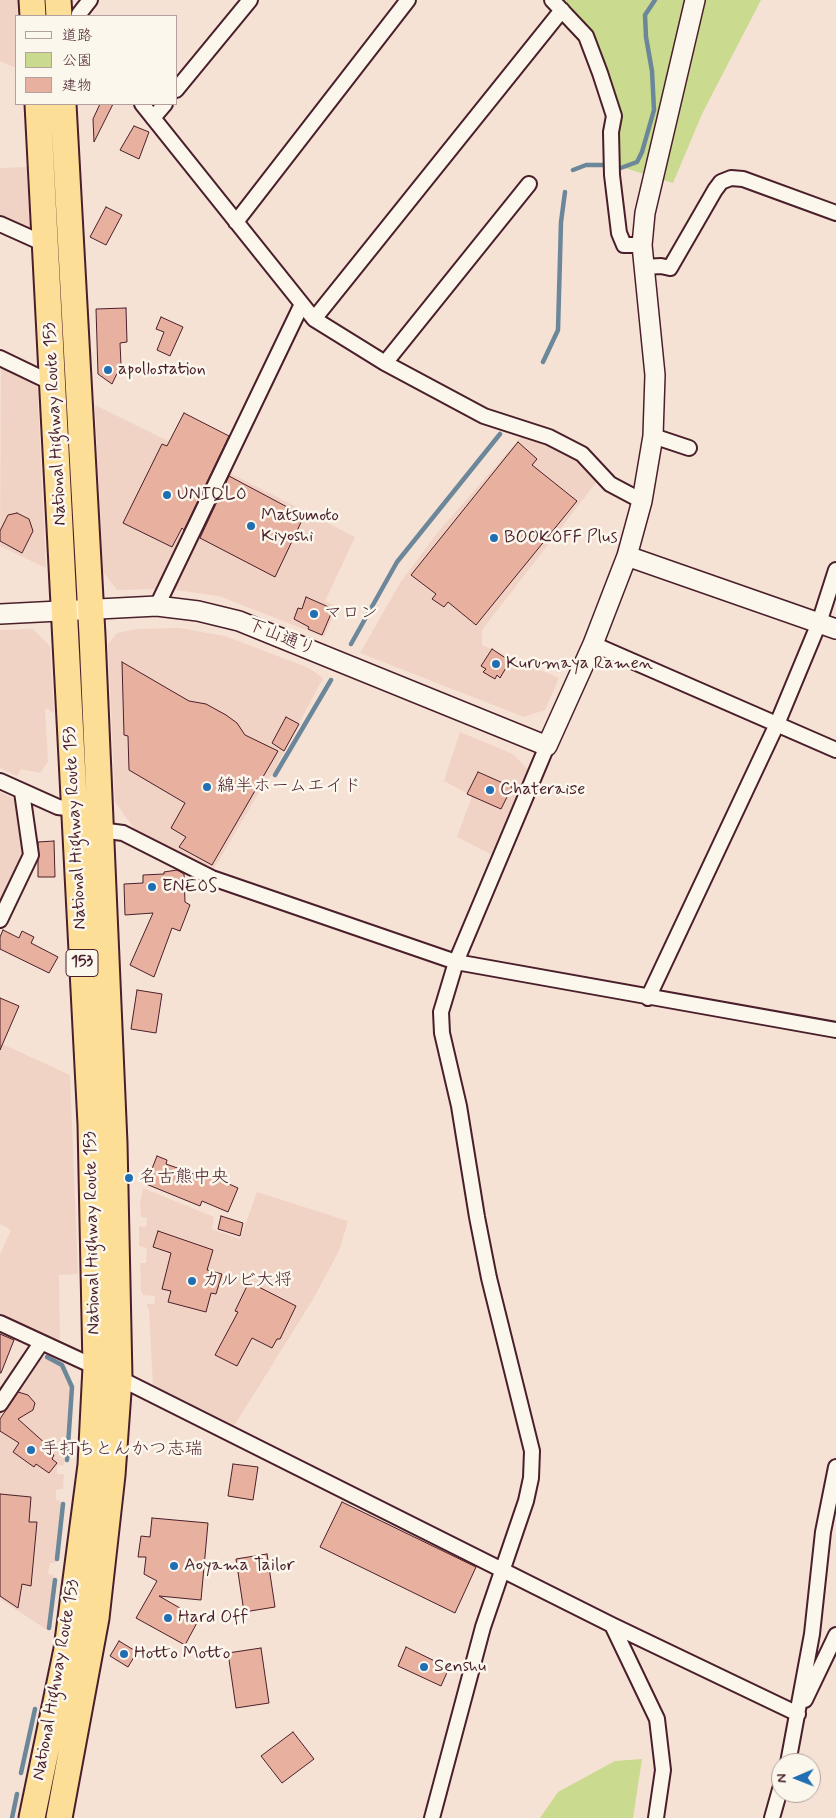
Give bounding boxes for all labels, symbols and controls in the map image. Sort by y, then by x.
legend [15,15,178,105]
text: 道路 [62,26,92,46]
text: 公園 [62,51,92,71]
text: 建物 [62,76,92,96]
street label: National Highway Route 153 [40,322,72,526]
place label: apollostation [118,359,206,381]
marker: apollostation [102,364,114,376]
place label: UNIQLO [177,484,247,506]
marker: UNIQLO [161,489,173,501]
place label: Matsumoto Kiyoshi [261,505,339,548]
marker: Matsumoto Kiyoshi [245,520,257,532]
place label: BOOKOFF Plus [504,527,618,549]
marker: BOOKOFF Plus [488,532,500,544]
place label: マロン [324,603,378,625]
marker: マロン [308,608,320,620]
street label: 下山通り [244,615,318,661]
place label: Kurumaya Ramen [506,653,653,675]
marker: Kurumaya Ramen [490,658,502,670]
street label: National Highway Route 153 [60,726,92,930]
place label: 綿半ホームエイド [217,776,361,798]
place label: Chateraise [500,779,585,801]
marker: 綿半ホームエイド [201,781,213,793]
marker: Chateraise [484,784,496,796]
place label: ENEOS [162,876,217,898]
marker: ENEOS [146,881,158,893]
road number: 153 [66,950,98,976]
street label: National Highway Route 153 [80,1131,106,1335]
place label: 名古熊中央 [139,1167,229,1189]
marker: 名古熊中央 [123,1172,135,1184]
place label: カルビ大将 [202,1270,292,1292]
marker: カルビ大将 [186,1275,198,1287]
place label: 手打ちとんかつ志瑞 [41,1439,203,1461]
marker: 手打ちとんかつ志瑞 [25,1444,37,1456]
place label: Aoyama Tailor [184,1555,295,1577]
marker: Aoyama Tailor [168,1560,180,1572]
street label: National Highway Route 153 [29,1578,85,1782]
place label: Hard Off [178,1607,248,1629]
marker: Hard Off [162,1612,174,1624]
place label: Hotto Motto [134,1643,231,1665]
marker: Hotto Motto [118,1648,130,1660]
place label: Senshu [434,1656,486,1678]
marker: Senshu [418,1661,430,1673]
north arrow [771,1753,821,1803]
text: N [773,1773,791,1783]

